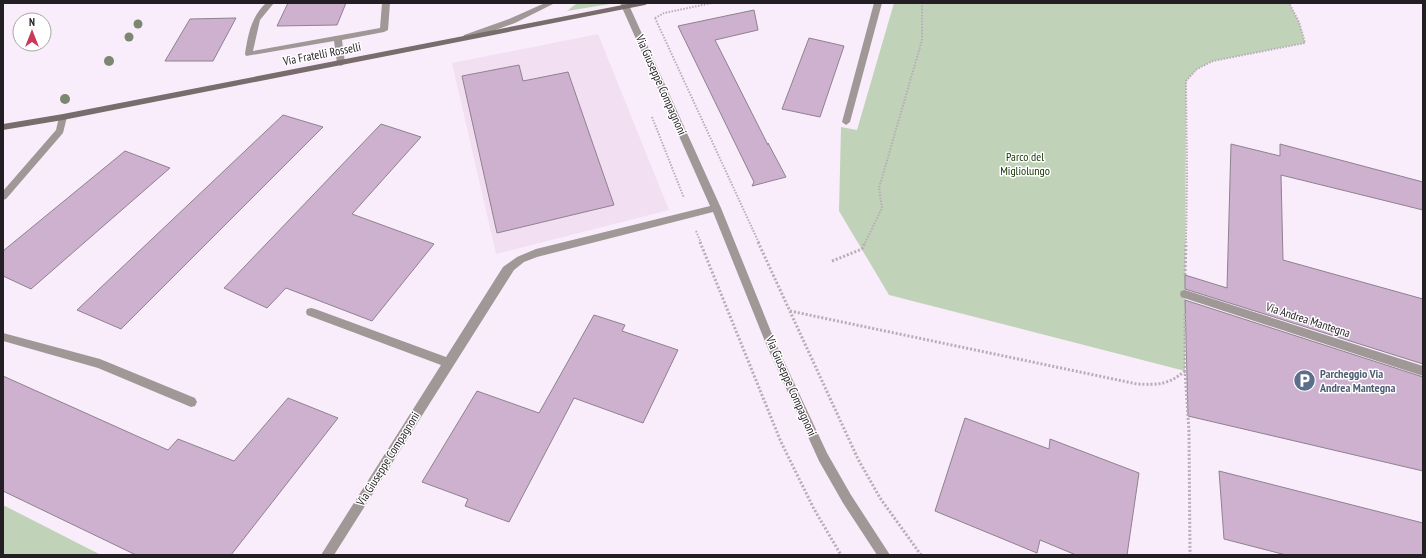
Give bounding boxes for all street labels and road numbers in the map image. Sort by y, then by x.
street label: Via Giuseppe Compagnoni [632,32,690,137]
street label: Via Fratelli Rosselli [281,39,362,69]
street label: Via Andrea Mantegna [1263,298,1352,340]
street label: Via Giuseppe Compagnoni [762,333,820,438]
street label: Via Giuseppe Compagnoni [352,409,423,509]

